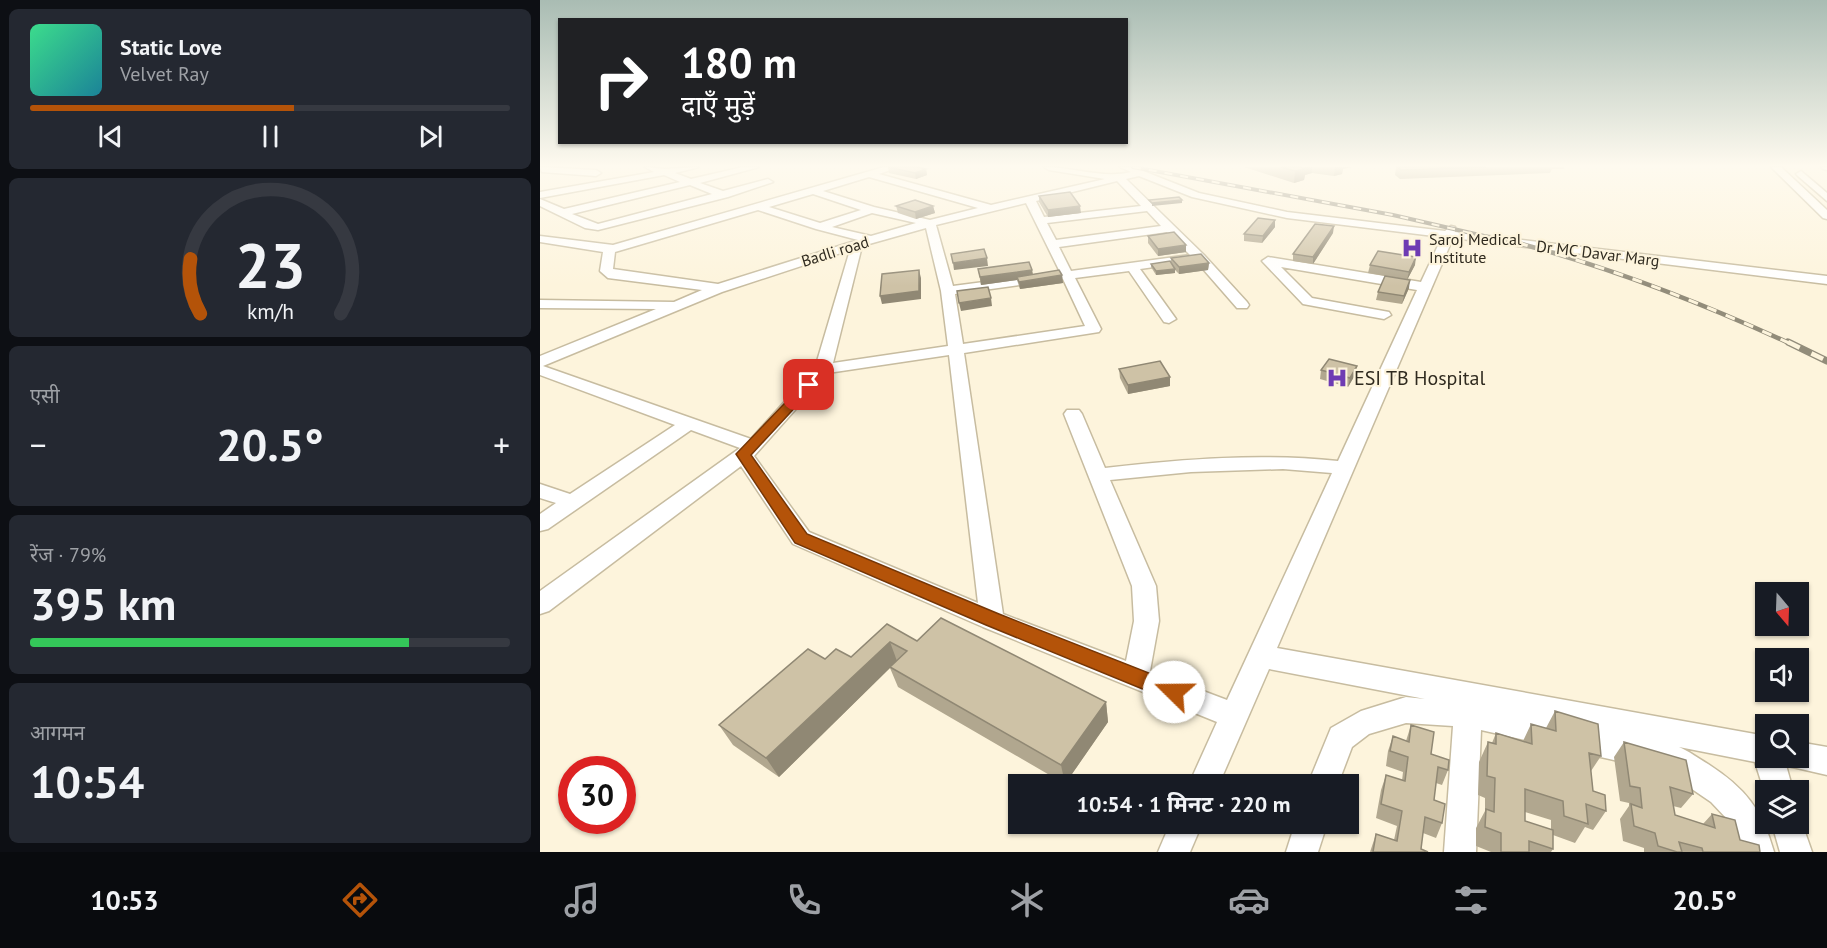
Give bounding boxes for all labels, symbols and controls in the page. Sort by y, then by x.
text: Static Love [120,33,222,61]
text: 180 m [681,35,797,90]
icon: right [582,42,660,120]
text: Velvet Ray [120,61,209,87]
text: दाएँ मुड़ें [681,88,755,122]
icon: previous [94,120,127,153]
icon: pause [254,120,287,153]
icon: next [414,120,447,153]
text: 23 [235,225,305,306]
place label: Saroj Medical Institute [1429,229,1522,267]
street label: Badli road [799,231,871,271]
hospital icon: Saroj Medical Institute [1400,236,1424,260]
street label: Dr MC Davar Marg [1535,236,1661,270]
text: km/h [246,298,293,326]
pin [783,359,834,410]
place label: ESI TB Hospital [1354,365,1485,391]
hospital icon: ESI TB Hospital [1325,366,1349,390]
icon: arrive [792,368,825,401]
text: एसी [30,383,60,409]
text: 20.5° [216,415,324,473]
text: − [30,423,47,466]
text: + [493,423,510,466]
text: रेंज · 79% [30,542,106,568]
text: 395 km [30,574,176,632]
north arrow [1755,582,1809,636]
map controls [1755,582,1809,834]
button: sound [1755,648,1809,702]
position arrow [1142,660,1206,724]
button: search [1755,714,1809,768]
text: आगमन [30,720,85,746]
text: 10:54 [30,752,144,810]
speed limit sign: 30 [558,756,636,834]
button: layers [1755,780,1809,834]
text: 10:54 · 1 मिनट · 220 m [1076,790,1291,818]
icon: directions [339,879,381,921]
icon: music [561,879,603,921]
icon: phone [783,879,825,921]
icon: climate [1006,879,1048,921]
icon: car [1228,879,1270,921]
icon: filters [1450,879,1492,921]
text: 10:53 [90,883,159,917]
text: 20.5° [1672,883,1737,917]

